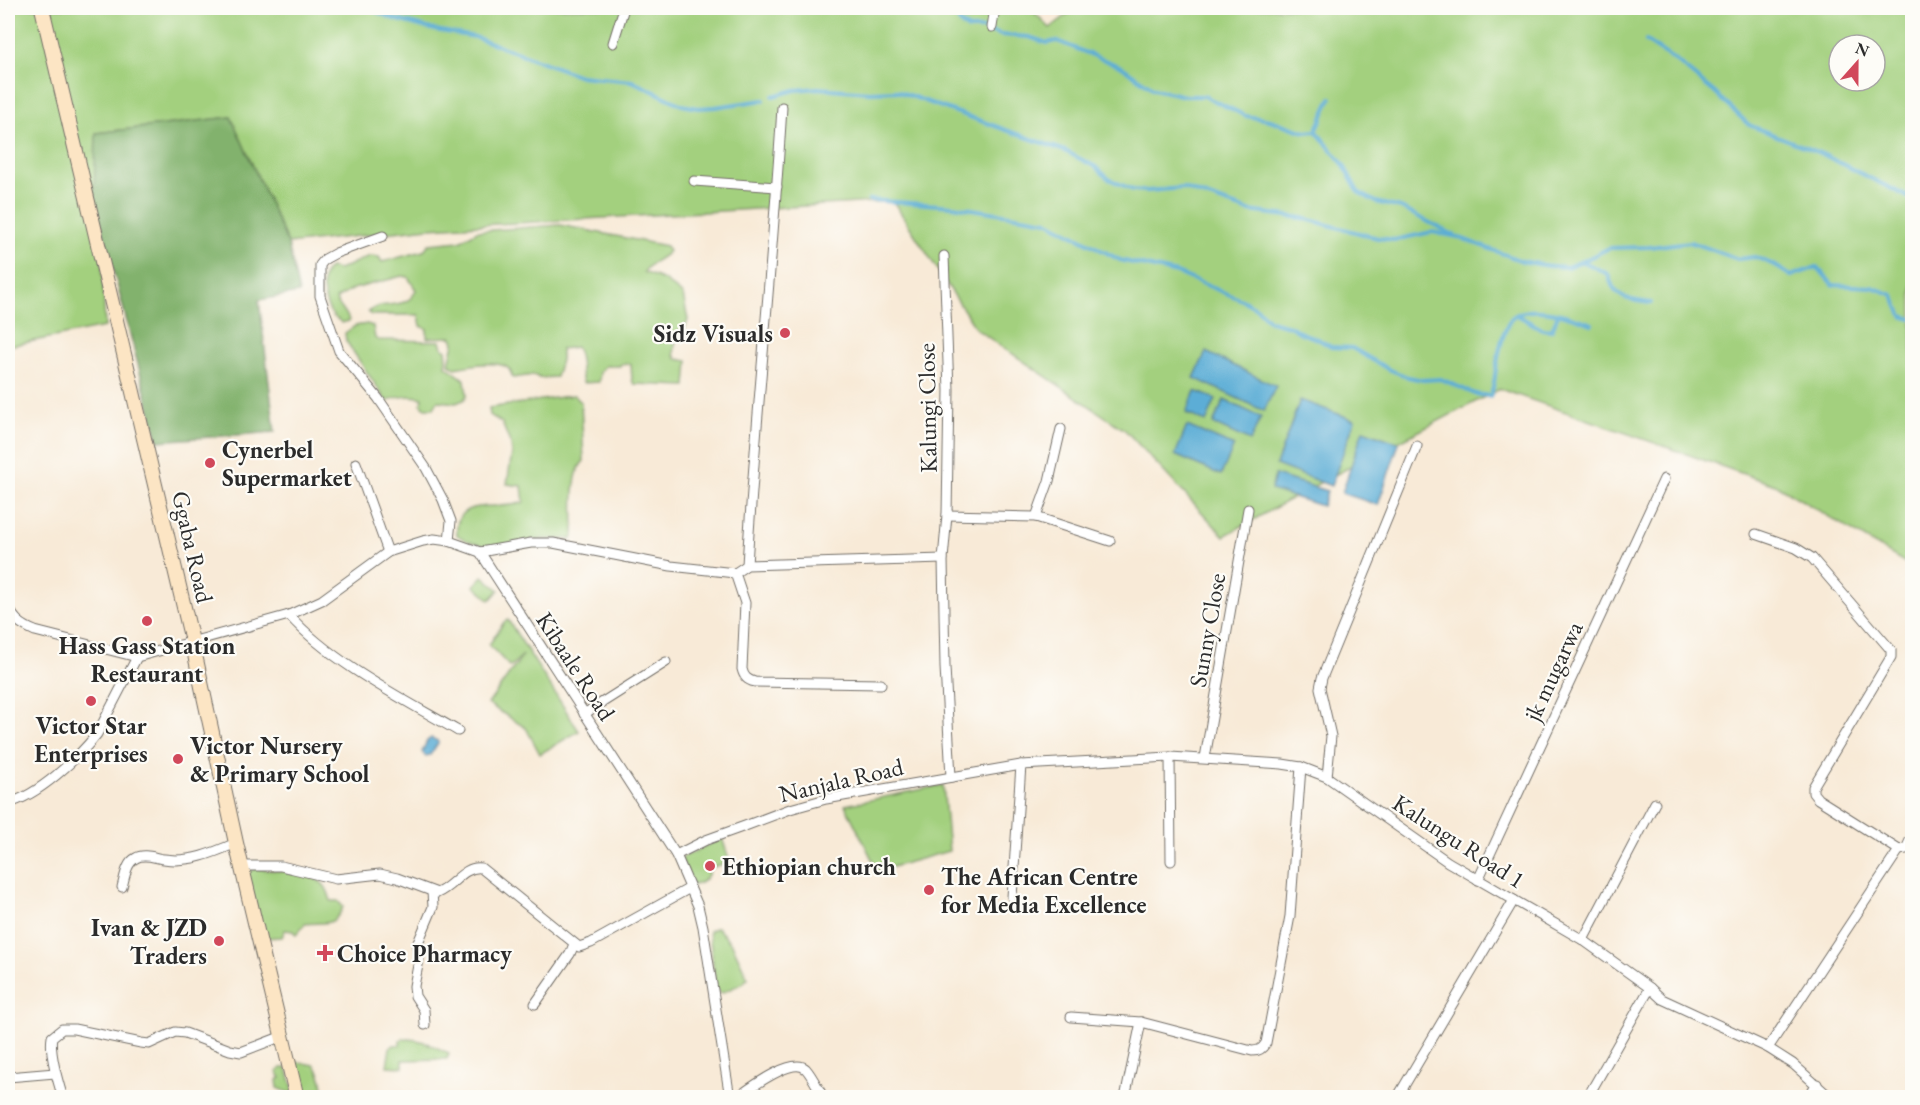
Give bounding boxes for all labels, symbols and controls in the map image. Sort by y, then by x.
north arrow [1827,33,1887,93]
text: N [1852,37,1872,62]
place label: Sidz Visuals [653,318,773,349]
marker: Sidz Visuals [778,326,792,340]
street label: Kalungi Close [910,343,944,473]
place label: Cynerbel Supermarket [222,434,352,493]
marker: Cynerbel Supermarket [203,456,217,470]
street label: Ggaba Road [165,488,221,607]
street label: Sunny Close [1182,571,1232,689]
street label: Kibaale Road [529,606,623,727]
marker: Hass Gass Station Restaurant [140,614,154,628]
street label: jk mugarwa [1516,616,1590,727]
place label: Hass Gass Station Restaurant [59,630,236,689]
marker: Victor Star Enterprises [84,694,98,708]
place label: Victor Star Enterprises [34,710,148,769]
place label: Victor Nursery & Primary School [190,730,370,790]
street label: Nanjala Road [776,750,907,809]
marker: Victor Nursery & Primary School [171,752,185,766]
street label: Kalungu Road 1 [1387,787,1531,895]
place label: Ethiopian church [722,851,897,882]
marker: Ethiopian church [703,859,717,873]
place label: The African Centre for Media Excellence [941,861,1147,920]
marker: The African Centre for Media Excellence [922,883,936,897]
place label: Ivan & JZD Traders [91,912,207,971]
marker: Ivan & JZD Traders [212,934,226,948]
place label: Choice Pharmacy [337,938,512,970]
marker: Choice Pharmacy [318,946,332,960]

